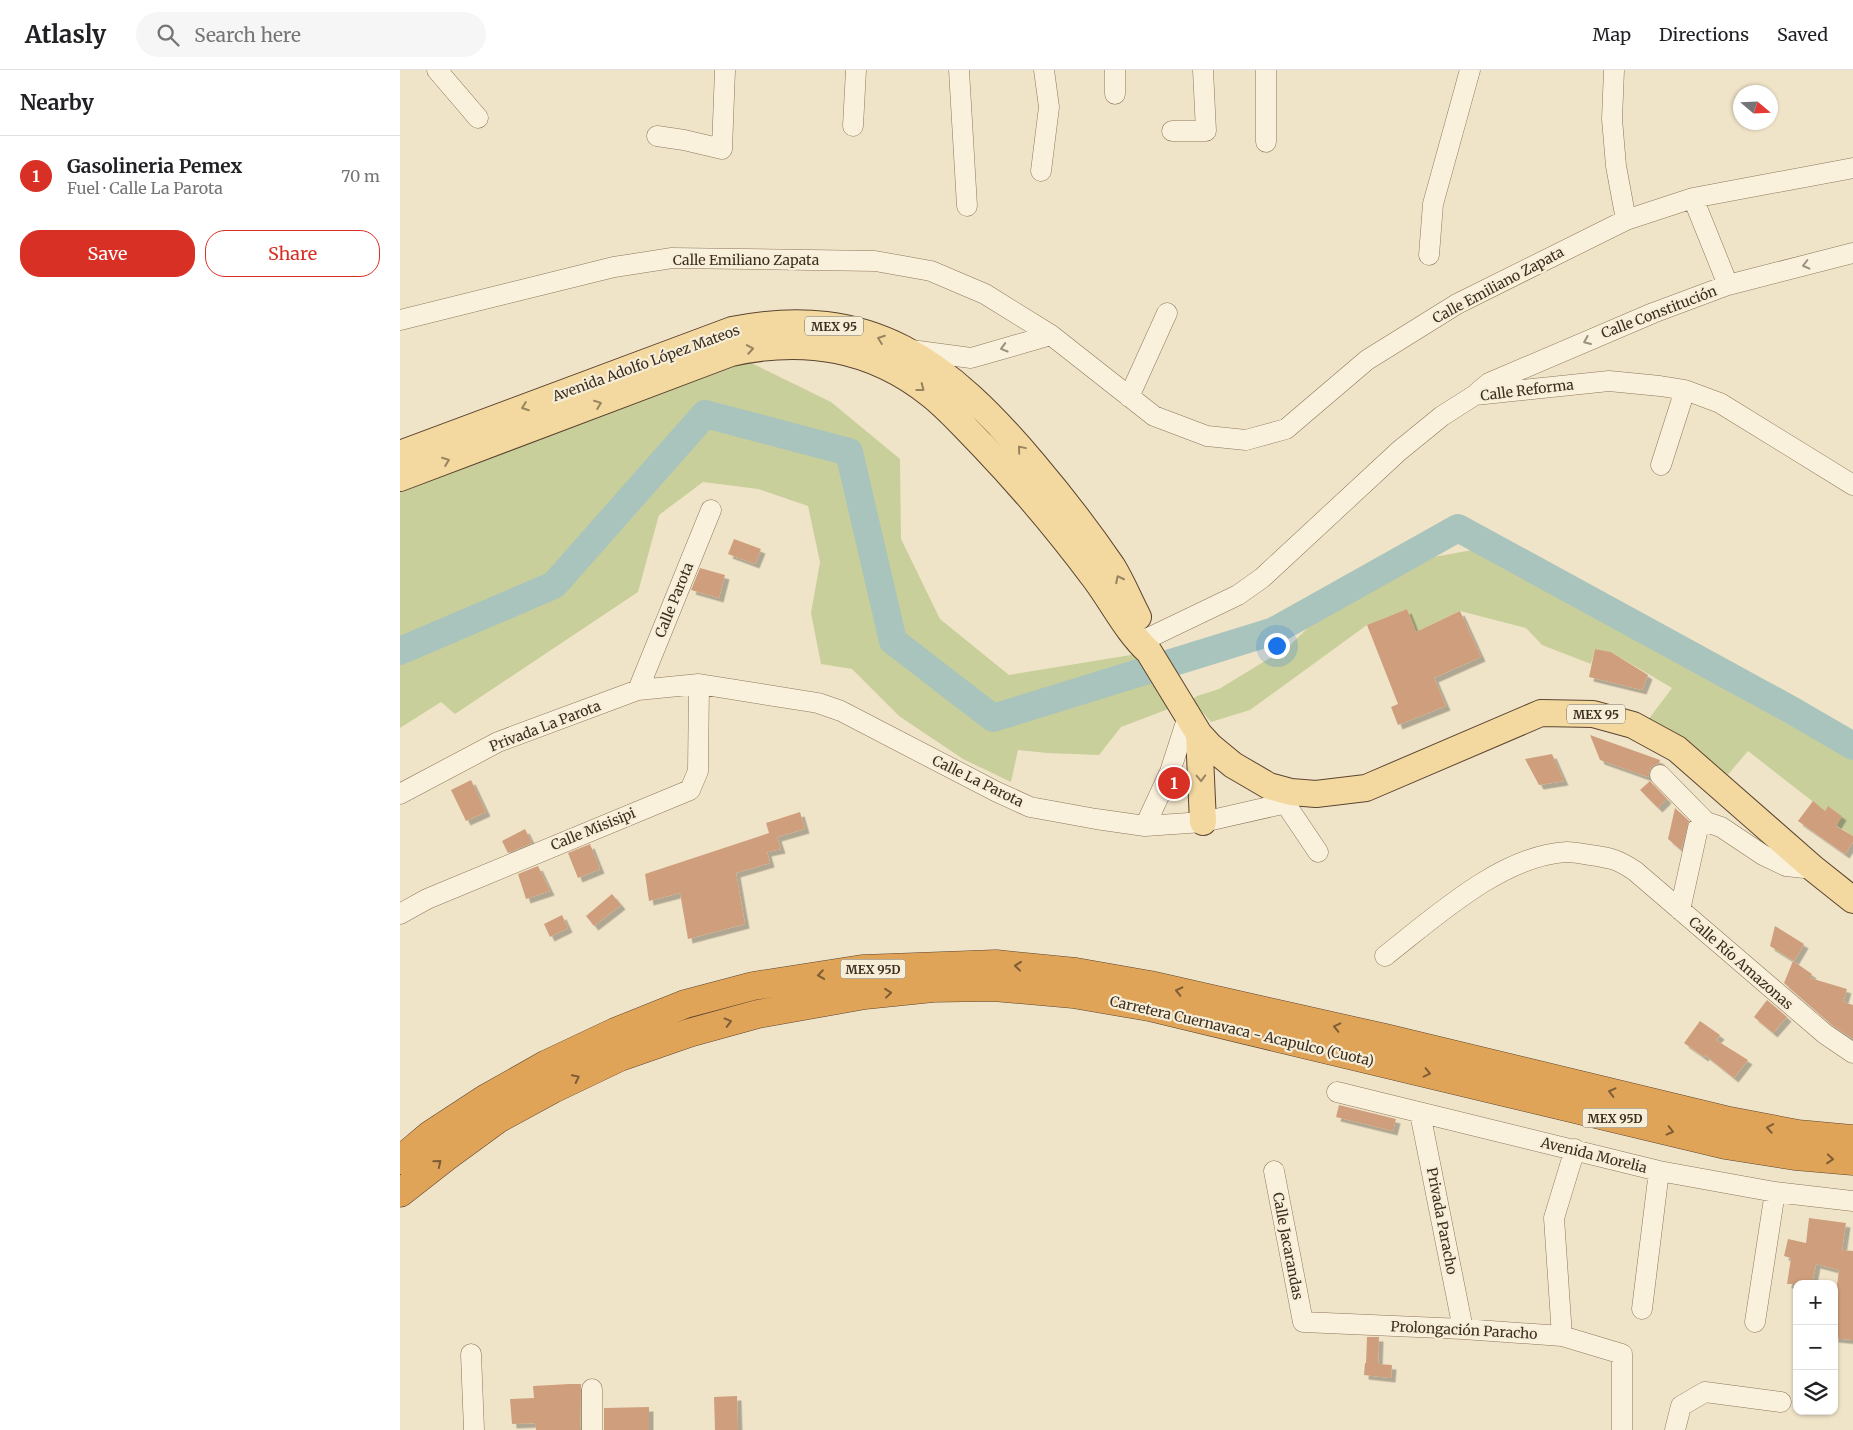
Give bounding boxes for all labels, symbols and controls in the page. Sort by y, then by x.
search box [136,12,486,57]
text: Atlasly [25,19,106,50]
icon: search [154,21,182,49]
text: Search here [194,23,301,47]
text: Map [1593,23,1631,46]
text: Directions [1659,23,1749,46]
text: Saved [1777,23,1828,46]
north arrow [1733,85,1778,130]
text: Nearby [20,89,94,116]
text: Gasolineria Pemex [67,154,242,178]
text: 1 [32,166,40,186]
text: 70 m [341,166,380,186]
text: Fuel · Calle La Parota [67,178,223,198]
button: Save [20,230,195,277]
button: Share [205,230,380,277]
street label: Calle Emiliano Zapata [1429,242,1567,327]
street label: Calle Emiliano Zapata [673,251,820,269]
one-way arrow [1801,259,1810,270]
street label: Calle Constitución [1599,282,1719,342]
road number: MEX 95 [805,317,863,336]
street label: Avenida Adolfo López Mateos [549,321,742,406]
one-way arrow [878,335,886,345]
one-way arrow [1583,335,1591,345]
one-way arrow [1000,343,1008,353]
one-way arrow [746,345,755,355]
street label: Calle Reforma [1479,375,1575,405]
one-way arrow [915,382,924,390]
one-way arrow [593,400,601,410]
one-way arrow [522,401,530,411]
one-way arrow [1019,446,1027,455]
one-way arrow [441,457,449,467]
street label: Calle Parota [651,559,697,640]
one-way arrow [1114,575,1125,584]
your location [1264,633,1290,659]
street label: Privada La Parota [487,696,604,756]
road number: MEX 95 [1567,704,1625,724]
street label: Calle La Parota [929,751,1027,811]
pin: 1 [1158,764,1190,802]
one-way arrow [1196,774,1206,782]
street label: Calle Misisipi [548,804,638,854]
street label: Calle Río Amazonas [1685,913,1797,1013]
road number: MEX 95D [840,960,906,979]
one-way arrow [1014,961,1022,972]
one-way arrow [817,969,826,979]
one-way arrow [1174,986,1183,997]
one-way arrow [884,988,892,999]
street label: Carretera Cuernavaca - Acapulco (Cuota) [1108,992,1376,1070]
one-way arrow [724,1017,733,1028]
one-way arrow [1333,1022,1342,1033]
one-way arrow [1423,1067,1432,1078]
one-way arrow [571,1074,580,1084]
one-way arrow [1607,1087,1616,1098]
road number: MEX 95D [1582,1108,1648,1128]
one-way arrow [1766,1124,1774,1134]
one-way arrow [1666,1125,1675,1136]
street label: Avenida Morelia [1538,1133,1649,1177]
one-way arrow [1826,1154,1834,1165]
one-way arrow [432,1160,441,1168]
street label: Privada Paracho [1423,1166,1461,1276]
street label: Calle Jacarandas [1269,1191,1307,1301]
map controls [1793,1280,1838,1415]
button: + [1793,1280,1838,1325]
street label: Prolongación Paracho [1390,1317,1538,1343]
button: − [1793,1325,1838,1370]
button: layers [1793,1370,1838,1415]

